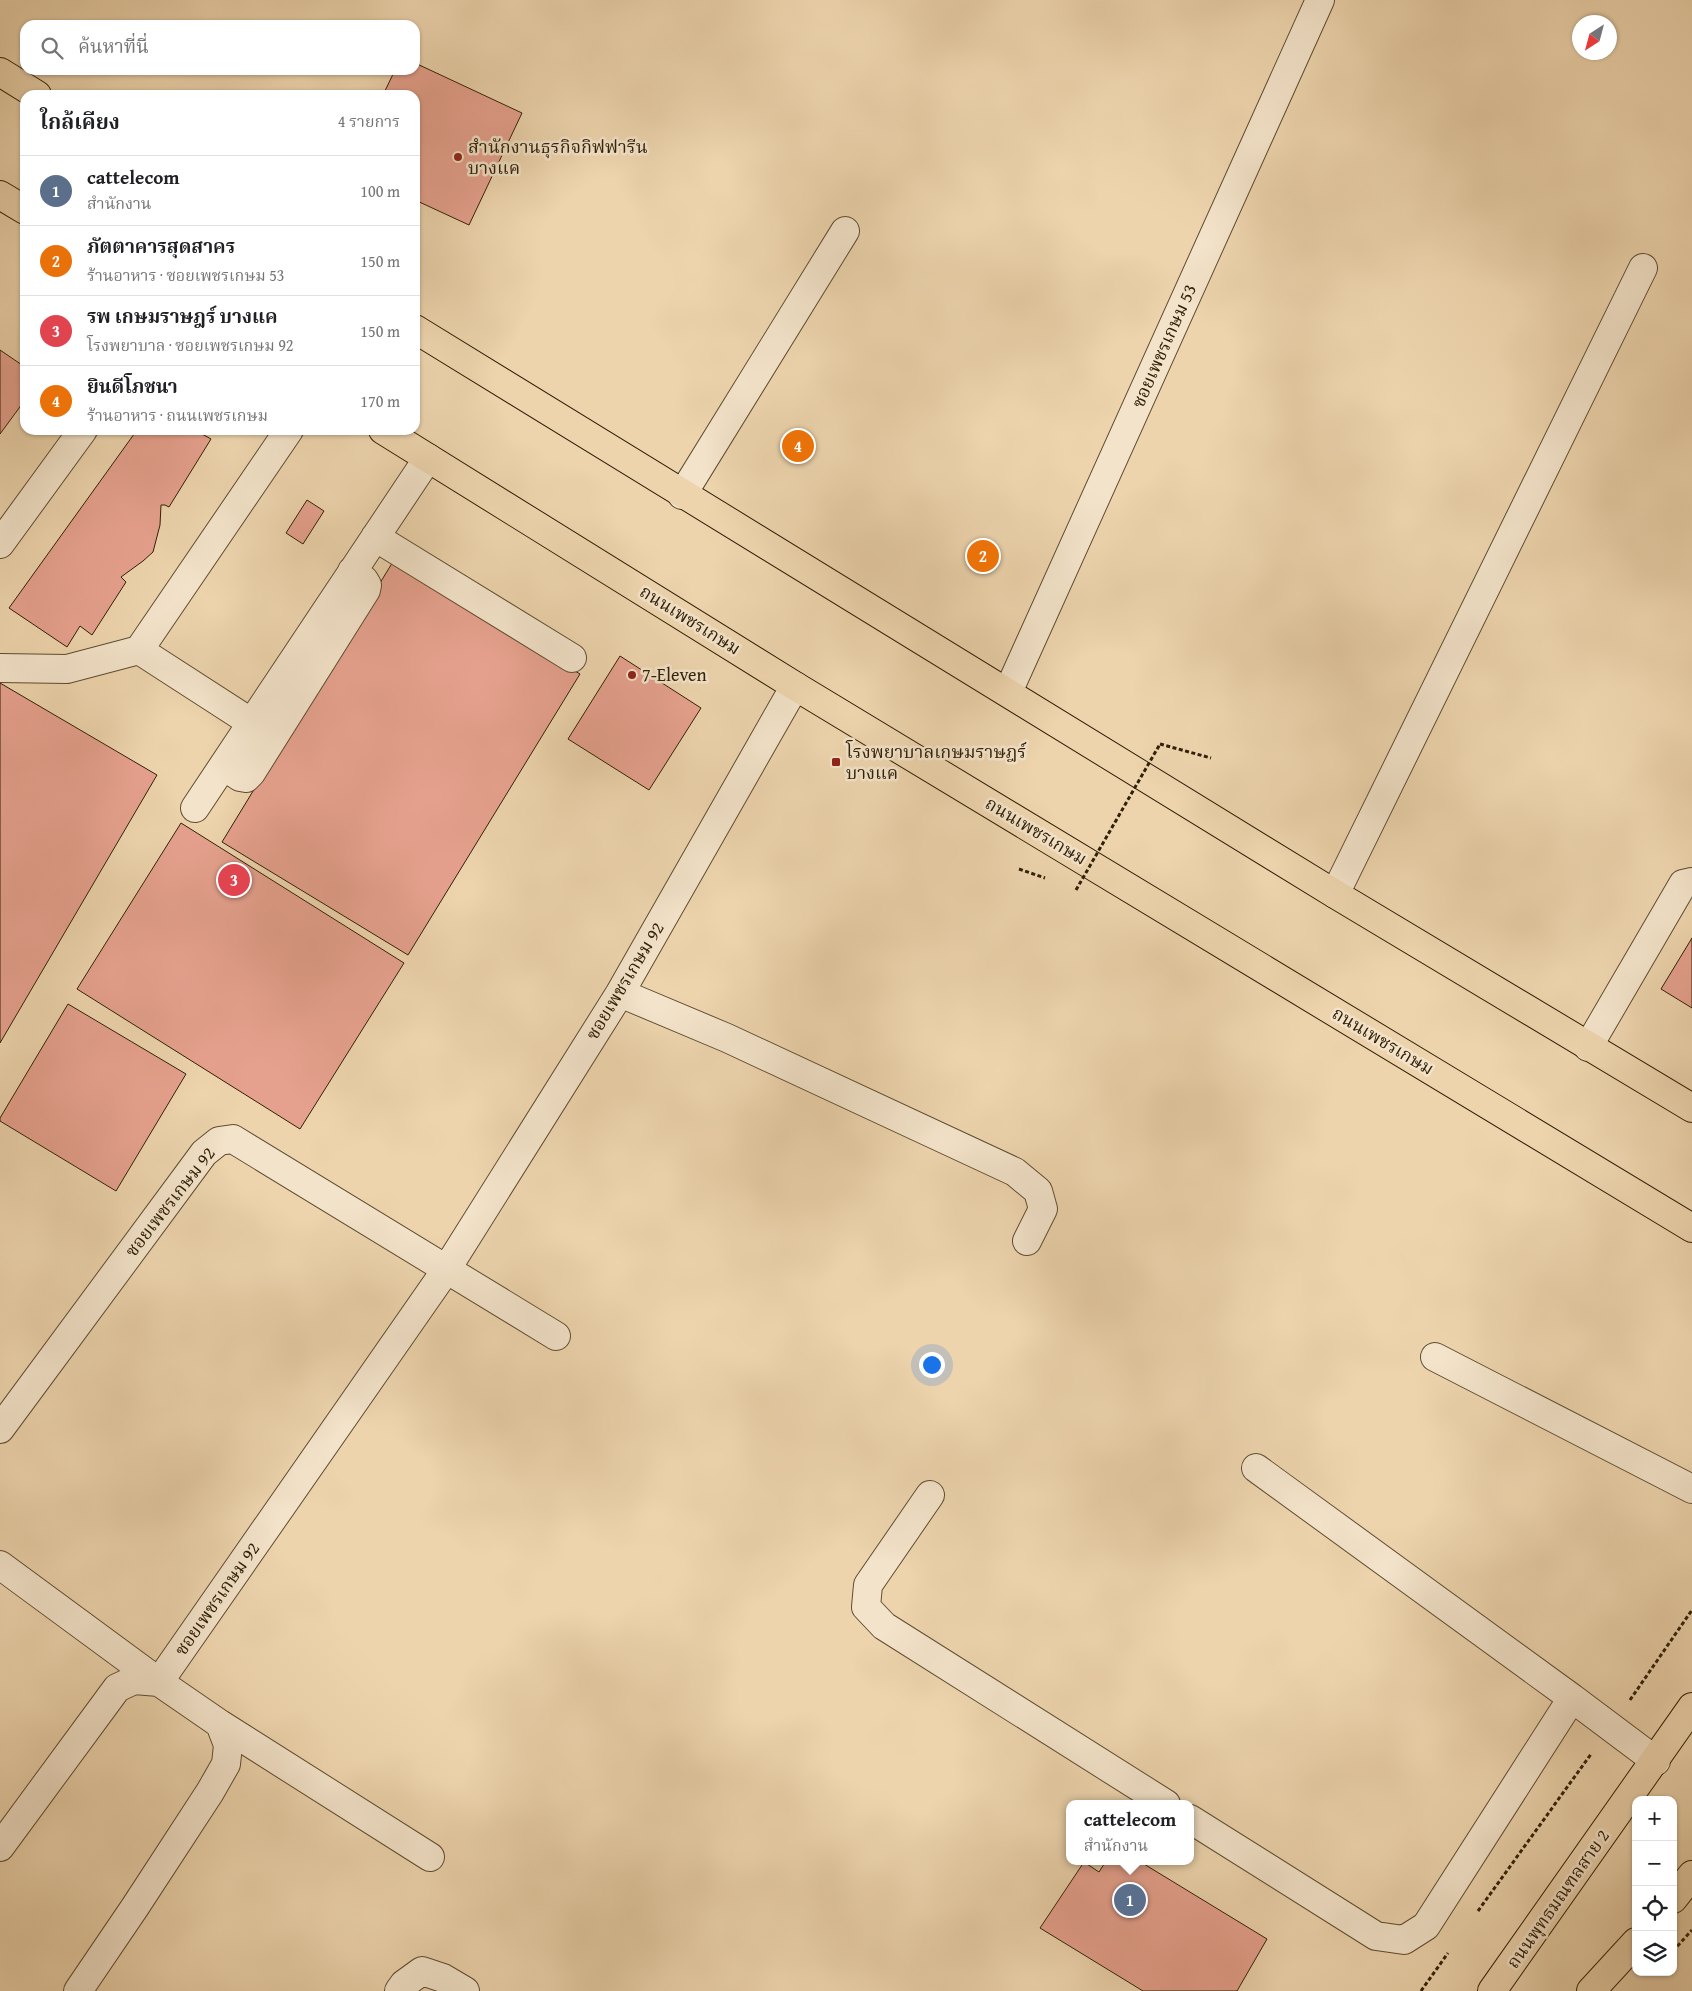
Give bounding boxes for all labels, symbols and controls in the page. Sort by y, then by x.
north arrow [1572,15,1617,60]
search box [20,20,420,75]
text: ค้นหาที่นี่ [78,32,149,60]
icon: search [38,34,66,62]
text: ใกล้เคียง [40,106,120,137]
text: 4 รายการ [338,109,400,133]
place label: สำนักงานธุรกิจกิฟฟารีน บางแค [468,133,648,181]
marker: สำนักงานธุรกิจกิฟฟารีน บางแค [452,151,464,163]
text: cattelecom [87,163,180,191]
text: 1 [52,179,60,203]
text: 100 m [360,179,400,203]
text: สำนักงาน [87,191,151,215]
text: ภัตตาคารสุดสาคร [87,232,235,260]
text: 2 [52,249,60,273]
text: 150 m [360,249,400,273]
text: ร้านอาหาร · ซอยเพชรเกษม 53 [87,263,285,287]
street label: ซอยเพชรเกษม 53 [1124,279,1203,412]
text: รพ เกษมราษฎร์ บางแค [87,302,278,330]
text: 3 [52,319,60,343]
text: 150 m [360,319,400,343]
text: โรงพยาบาล · ซอยเพชรเกษม 92 [87,333,294,357]
text: ยินดีโภชนา [87,372,178,400]
text: 4 [52,389,60,413]
text: 170 m [360,389,400,413]
text: ร้านอาหาร · ถนนเพชรเกษม [87,403,268,427]
pin: 4 [782,427,814,465]
pin: 2 [967,537,999,575]
street label: ถนนเพชรเกษม [635,578,746,661]
place label: 7-Eleven [642,661,707,688]
marker: 7-Eleven [626,669,638,681]
place label: โรงพยาบาลเกษมราษฎร์ บางแค [845,738,1027,786]
marker: โรงพยาบาลเกษมราษฎร์ บางแค [830,756,842,768]
street label: ถนนเพชรเกษม [980,789,1092,872]
pin: 3 [218,861,250,899]
street label: ซอยเพชรเกษม 92 [579,917,670,1045]
street label: ถนนเพชรเกษม [1327,999,1439,1082]
street label: ซอยเพชรเกษม 92 [118,1141,221,1263]
your location [919,1352,945,1378]
street label: ซอยเพชรเกษม 92 [167,1536,266,1661]
map controls [1632,1796,1677,1976]
button: + [1632,1796,1677,1841]
popup [1066,1800,1194,1865]
text: cattelecom [1084,1805,1176,1833]
street label: ถนนพุทธมณฑลสาย 2 [1499,1824,1616,1974]
text: สำนักงาน [1084,1833,1148,1857]
button: − [1632,1841,1677,1886]
pin: 1 [1114,1881,1146,1919]
button: locate [1632,1886,1677,1931]
button: layers [1632,1931,1677,1976]

